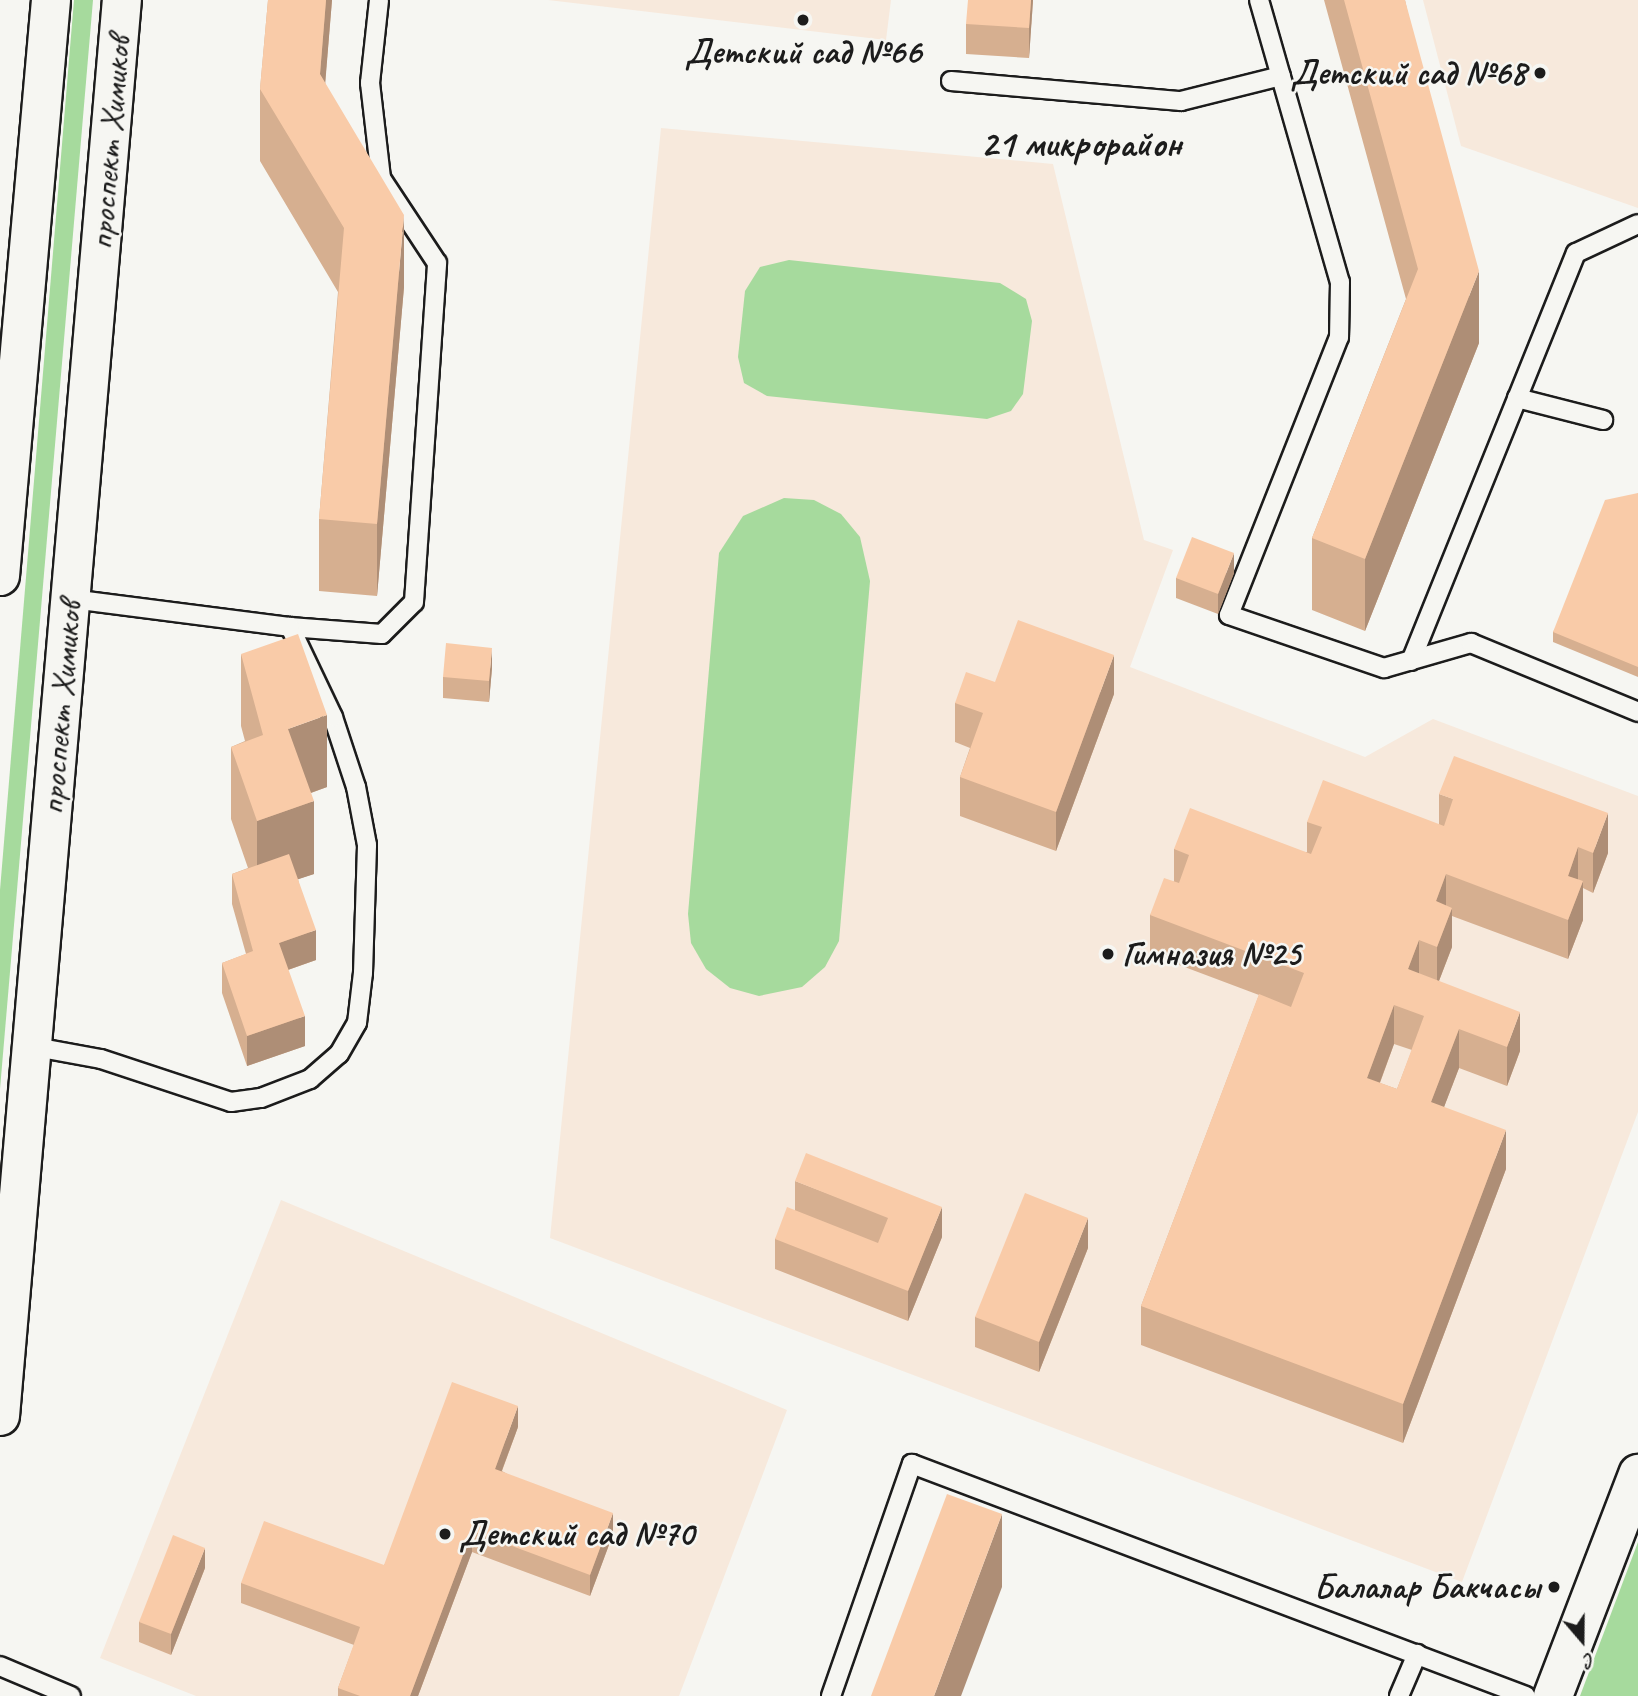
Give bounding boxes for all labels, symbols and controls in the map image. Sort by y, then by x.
marker: Детский сад №66 [795,12,811,28]
place label: Детский сад №66 [685,31,921,73]
street label: проспект Химиков [80,33,140,253]
place label: Детский сад №68 [1290,52,1526,94]
marker: Детский сад №68 [1532,65,1548,81]
district label: 21 микрорайон [980,121,1182,167]
street label: проспект Химиков [31,598,91,818]
place label: Гимназия №25 [1122,933,1301,975]
marker: Гимназия №25 [1100,946,1116,962]
place label: Детский сад №70 [459,1513,694,1555]
marker: Детский сад №70 [437,1526,453,1542]
place label: Балалар Бакчасы [1314,1566,1540,1608]
marker: Балалар Бакчасы [1546,1579,1562,1595]
north arrow [1547,1605,1617,1675]
text: С [1581,1647,1598,1673]

